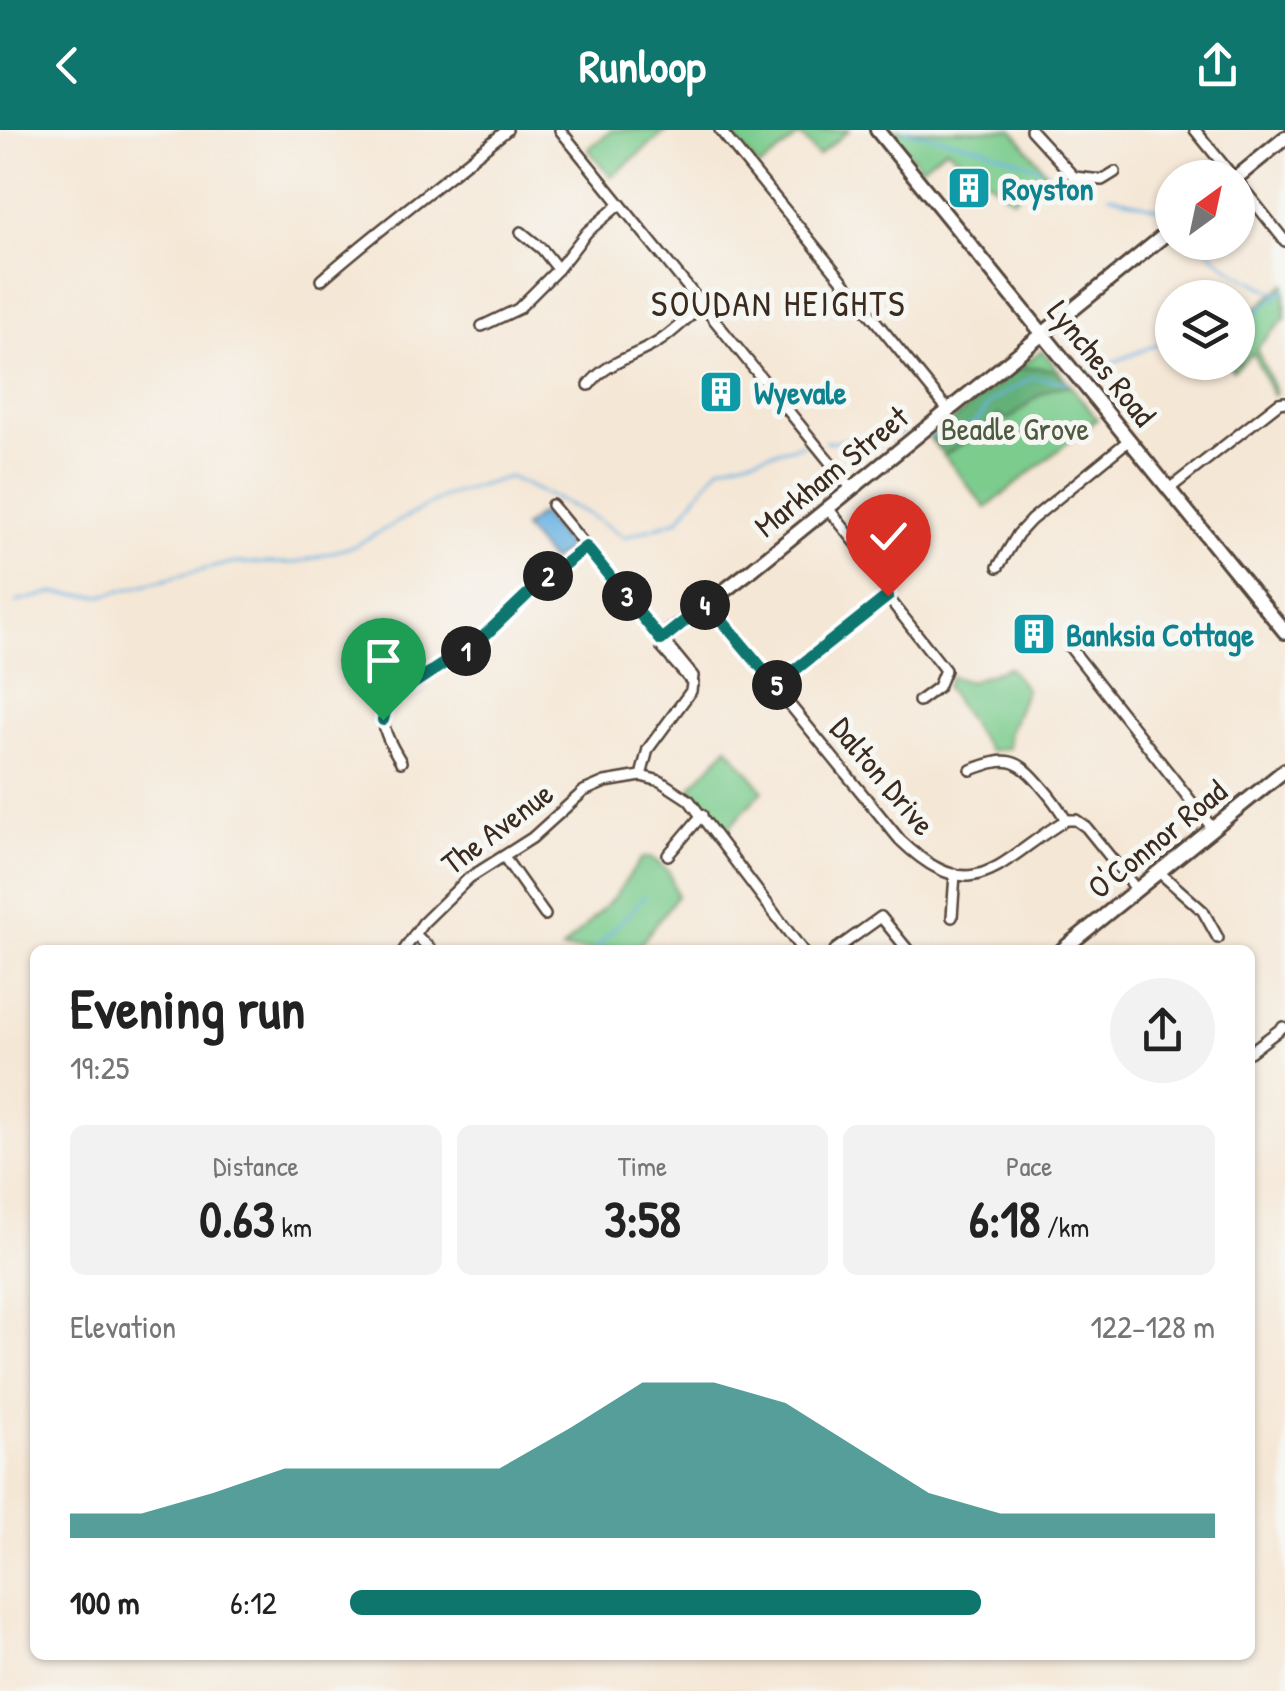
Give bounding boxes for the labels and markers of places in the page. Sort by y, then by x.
building icon: Royston [946,165,992,211]
place label: Royston [1002,167,1094,211]
building icon: Wyevale [698,369,744,415]
place label: Wyevale [754,371,847,415]
pin [846,494,931,597]
pin: 2 [523,551,573,601]
pin: 3 [602,571,652,621]
pin: 4 [680,580,730,630]
building icon: Banksia Cottage [1011,611,1057,657]
place label: Banksia Cottage [1066,613,1254,657]
pin [341,618,426,721]
pin: 1 [441,626,491,676]
pin: 5 [752,660,802,710]

